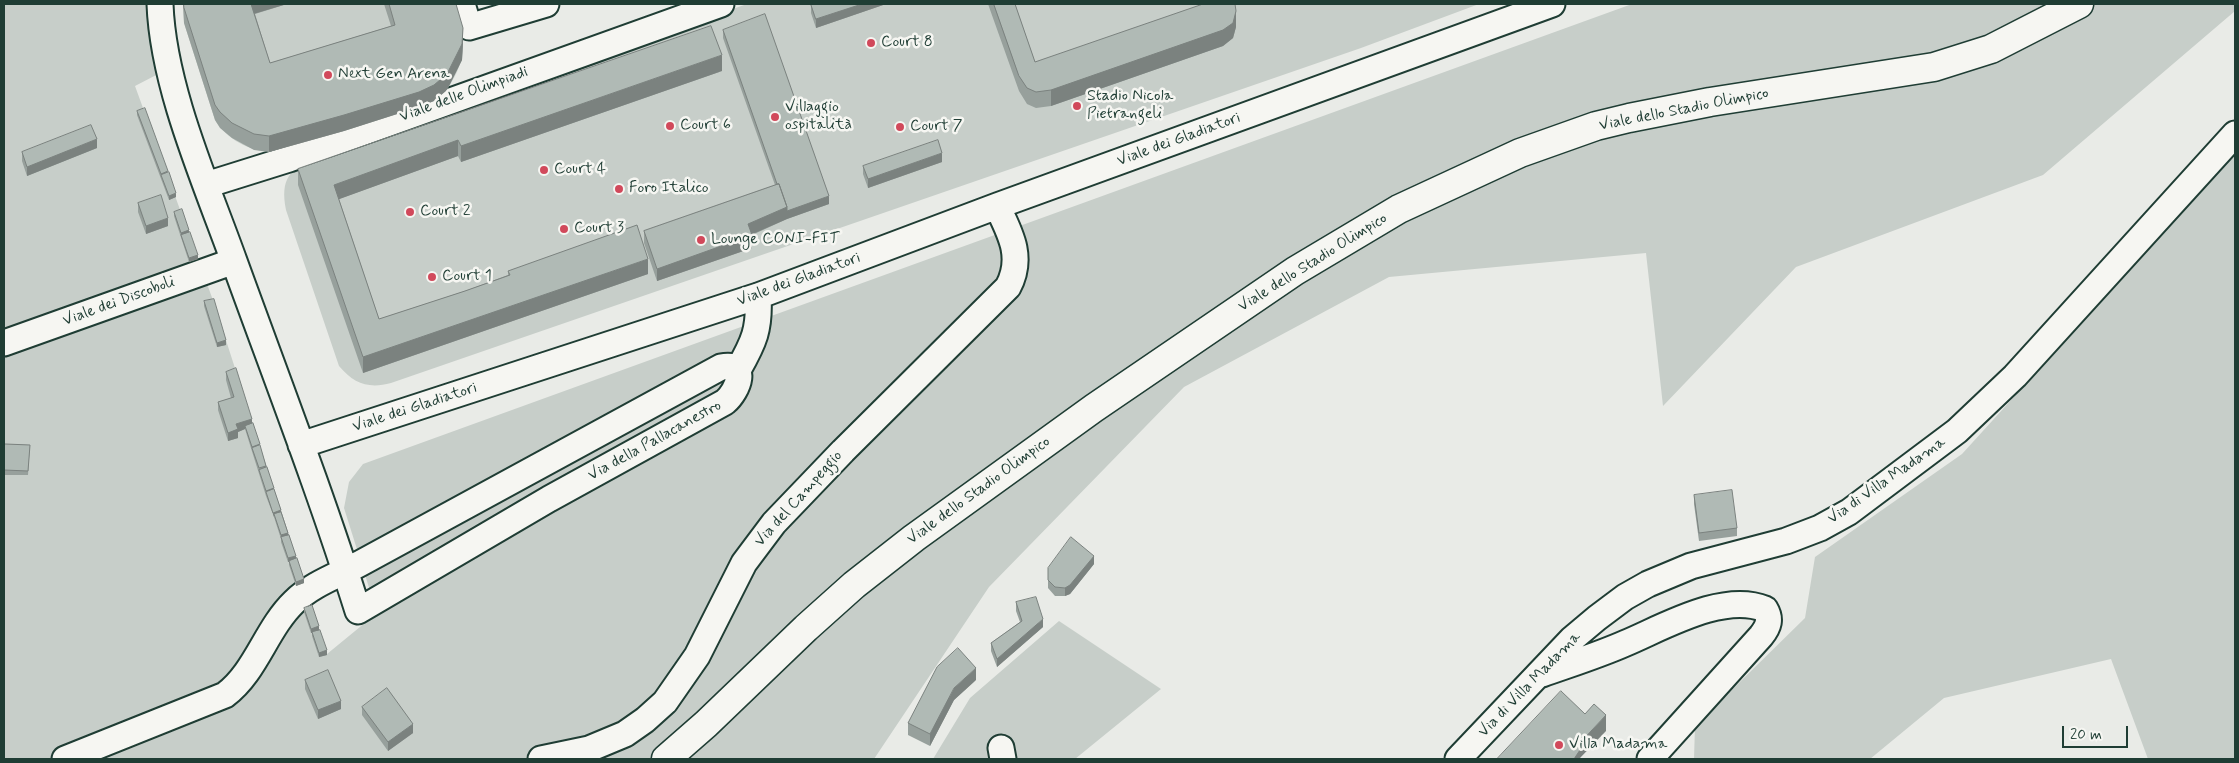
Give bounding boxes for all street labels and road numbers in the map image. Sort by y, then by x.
street label: Viale delle Olimpiadi [397,63,531,127]
street label: Viale dello Stadio Olimpico [1598,84,1770,136]
street label: Viale dei Gladiatori [1115,109,1243,171]
street label: Viale dello Stadio Olimpico [1235,209,1391,317]
street label: Viale dei Gladiatori [735,249,863,311]
street label: Viale dei Discoboli [60,273,178,331]
street label: Viale dei Gladiatori [350,379,480,437]
street label: Via della Pallacanestro [585,396,725,486]
street label: Viale dello Stadio Olimpico [904,433,1054,549]
street label: Via di Villa Madama [1824,433,1950,529]
street label: Via del Campeggio [751,447,847,551]
street label: Via di Villa Madama [1475,628,1585,742]

